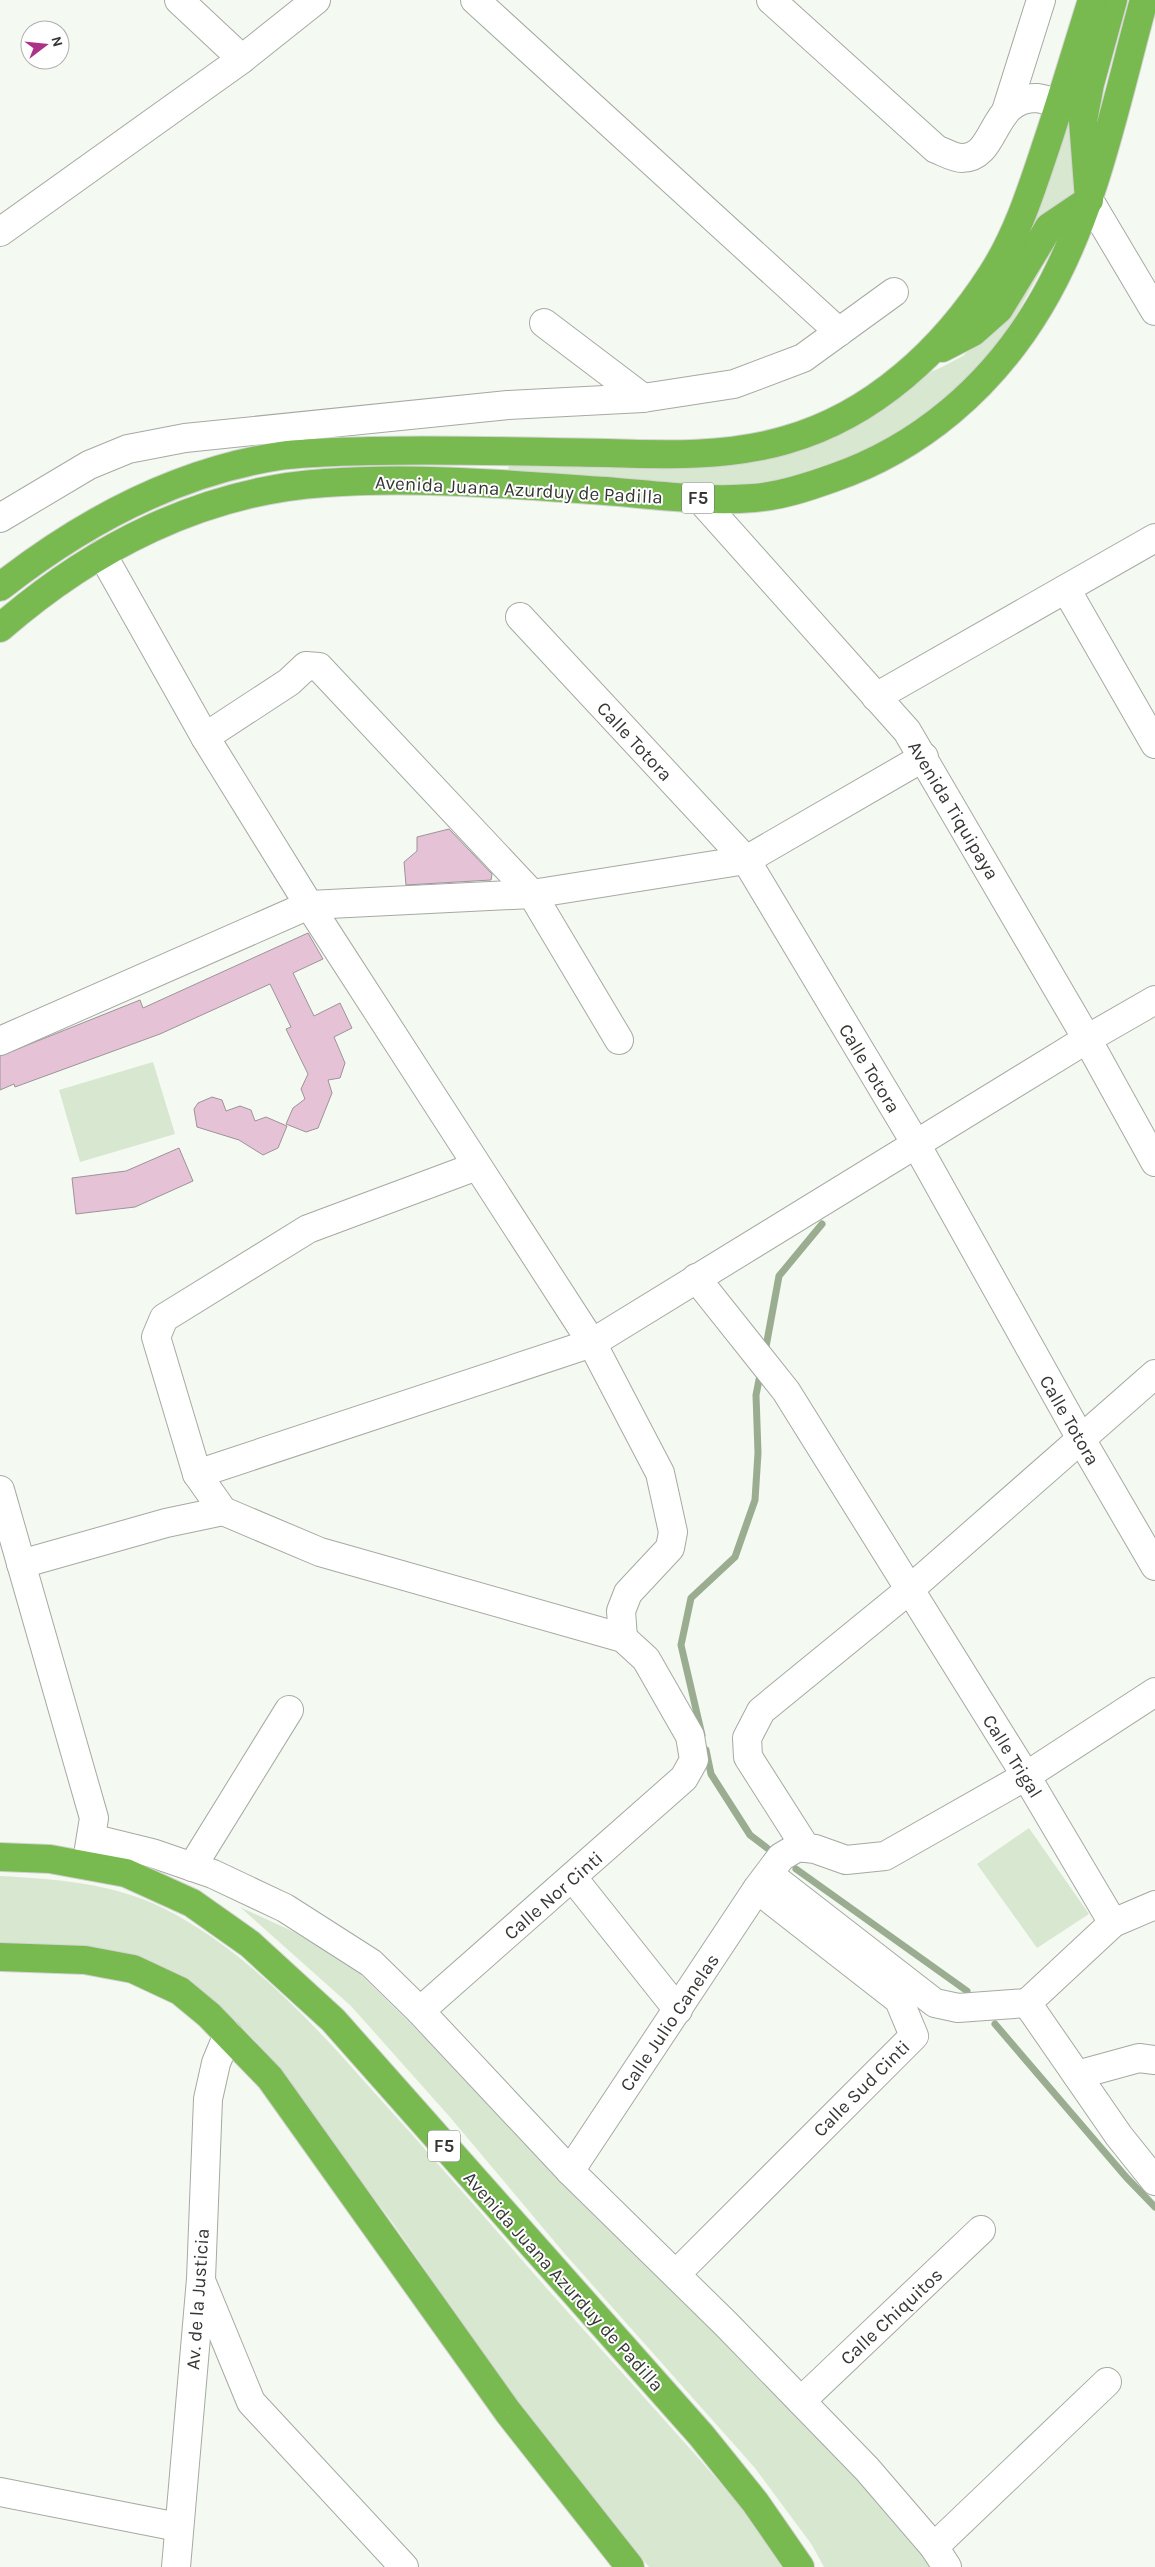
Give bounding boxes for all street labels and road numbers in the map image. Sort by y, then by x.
street label: Avenida Juana Azurduy de Padilla [374,471,663,509]
road number: F5 [682,482,714,514]
street label: Calle Totora [592,698,677,786]
street label: Avenida Tiquipaya [903,737,1003,884]
street label: Calle Totora [834,1020,904,1117]
street label: Calle Totora [1035,1372,1104,1469]
street label: Calle Trigal [978,1711,1046,1802]
street label: Calle Nor Cinti [500,1847,607,1945]
street label: Calle Julio Canelas [616,1950,724,2096]
street label: Calle Sud Cinti [809,2036,915,2142]
road number: F5 [428,2130,460,2162]
street label: Avenida Juana Azurduy de Padilla [459,2167,668,2396]
street label: Av. de la Justicia [182,2228,214,2370]
street label: Calle Chiquitos [836,2264,947,2370]

